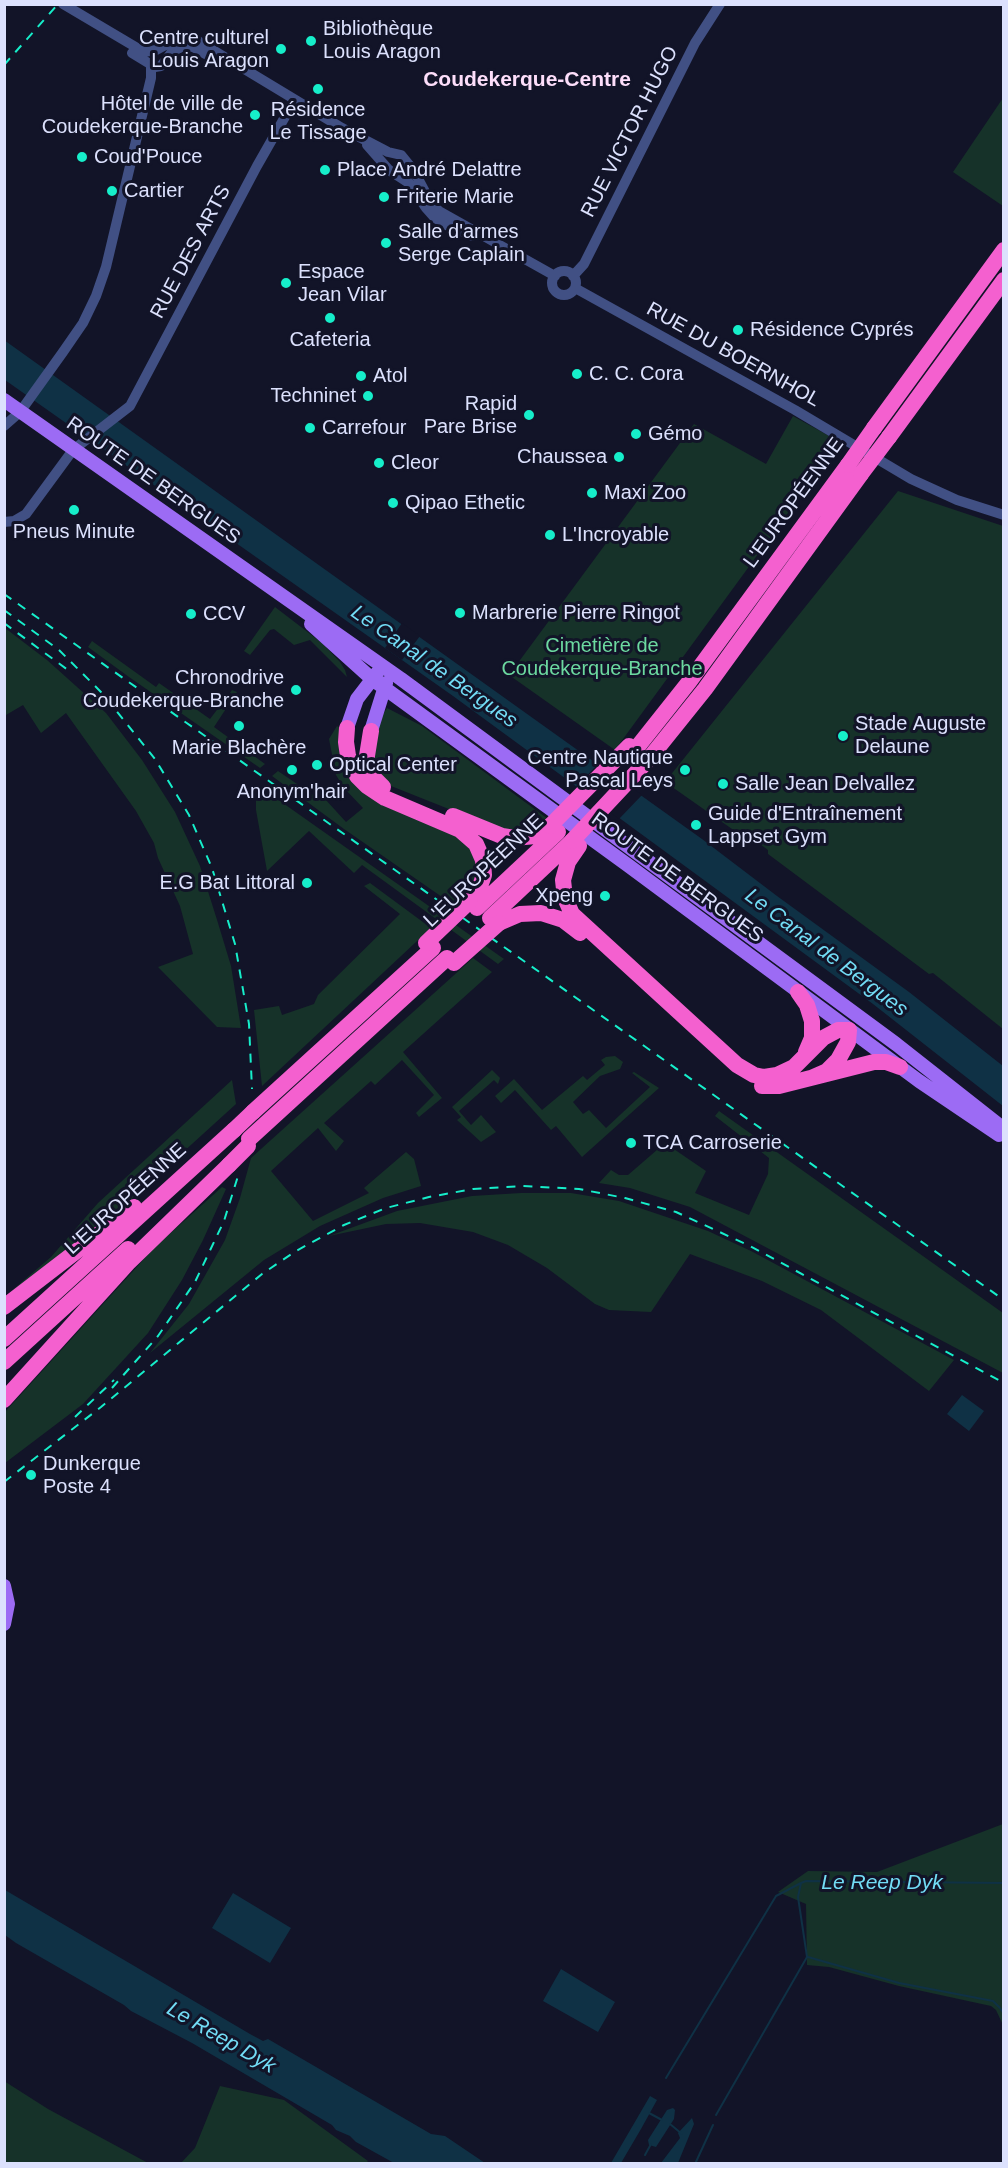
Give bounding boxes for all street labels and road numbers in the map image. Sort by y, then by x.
street label: RUE VICTOR HUGO [577,43,683,221]
street label: RUE DES ARTS [146,181,236,323]
street label: RUE DU BOERNHOL [642,297,824,413]
street label: ROUTE DE BERGUES [61,412,245,550]
street label: L'EUROPÉENNE [739,433,849,573]
street label: ROUTE DE BERGUES [586,808,768,948]
street label: L'EUROPÉENNE [419,809,549,933]
street label: L'EUROPÉENNE [60,1138,192,1260]

